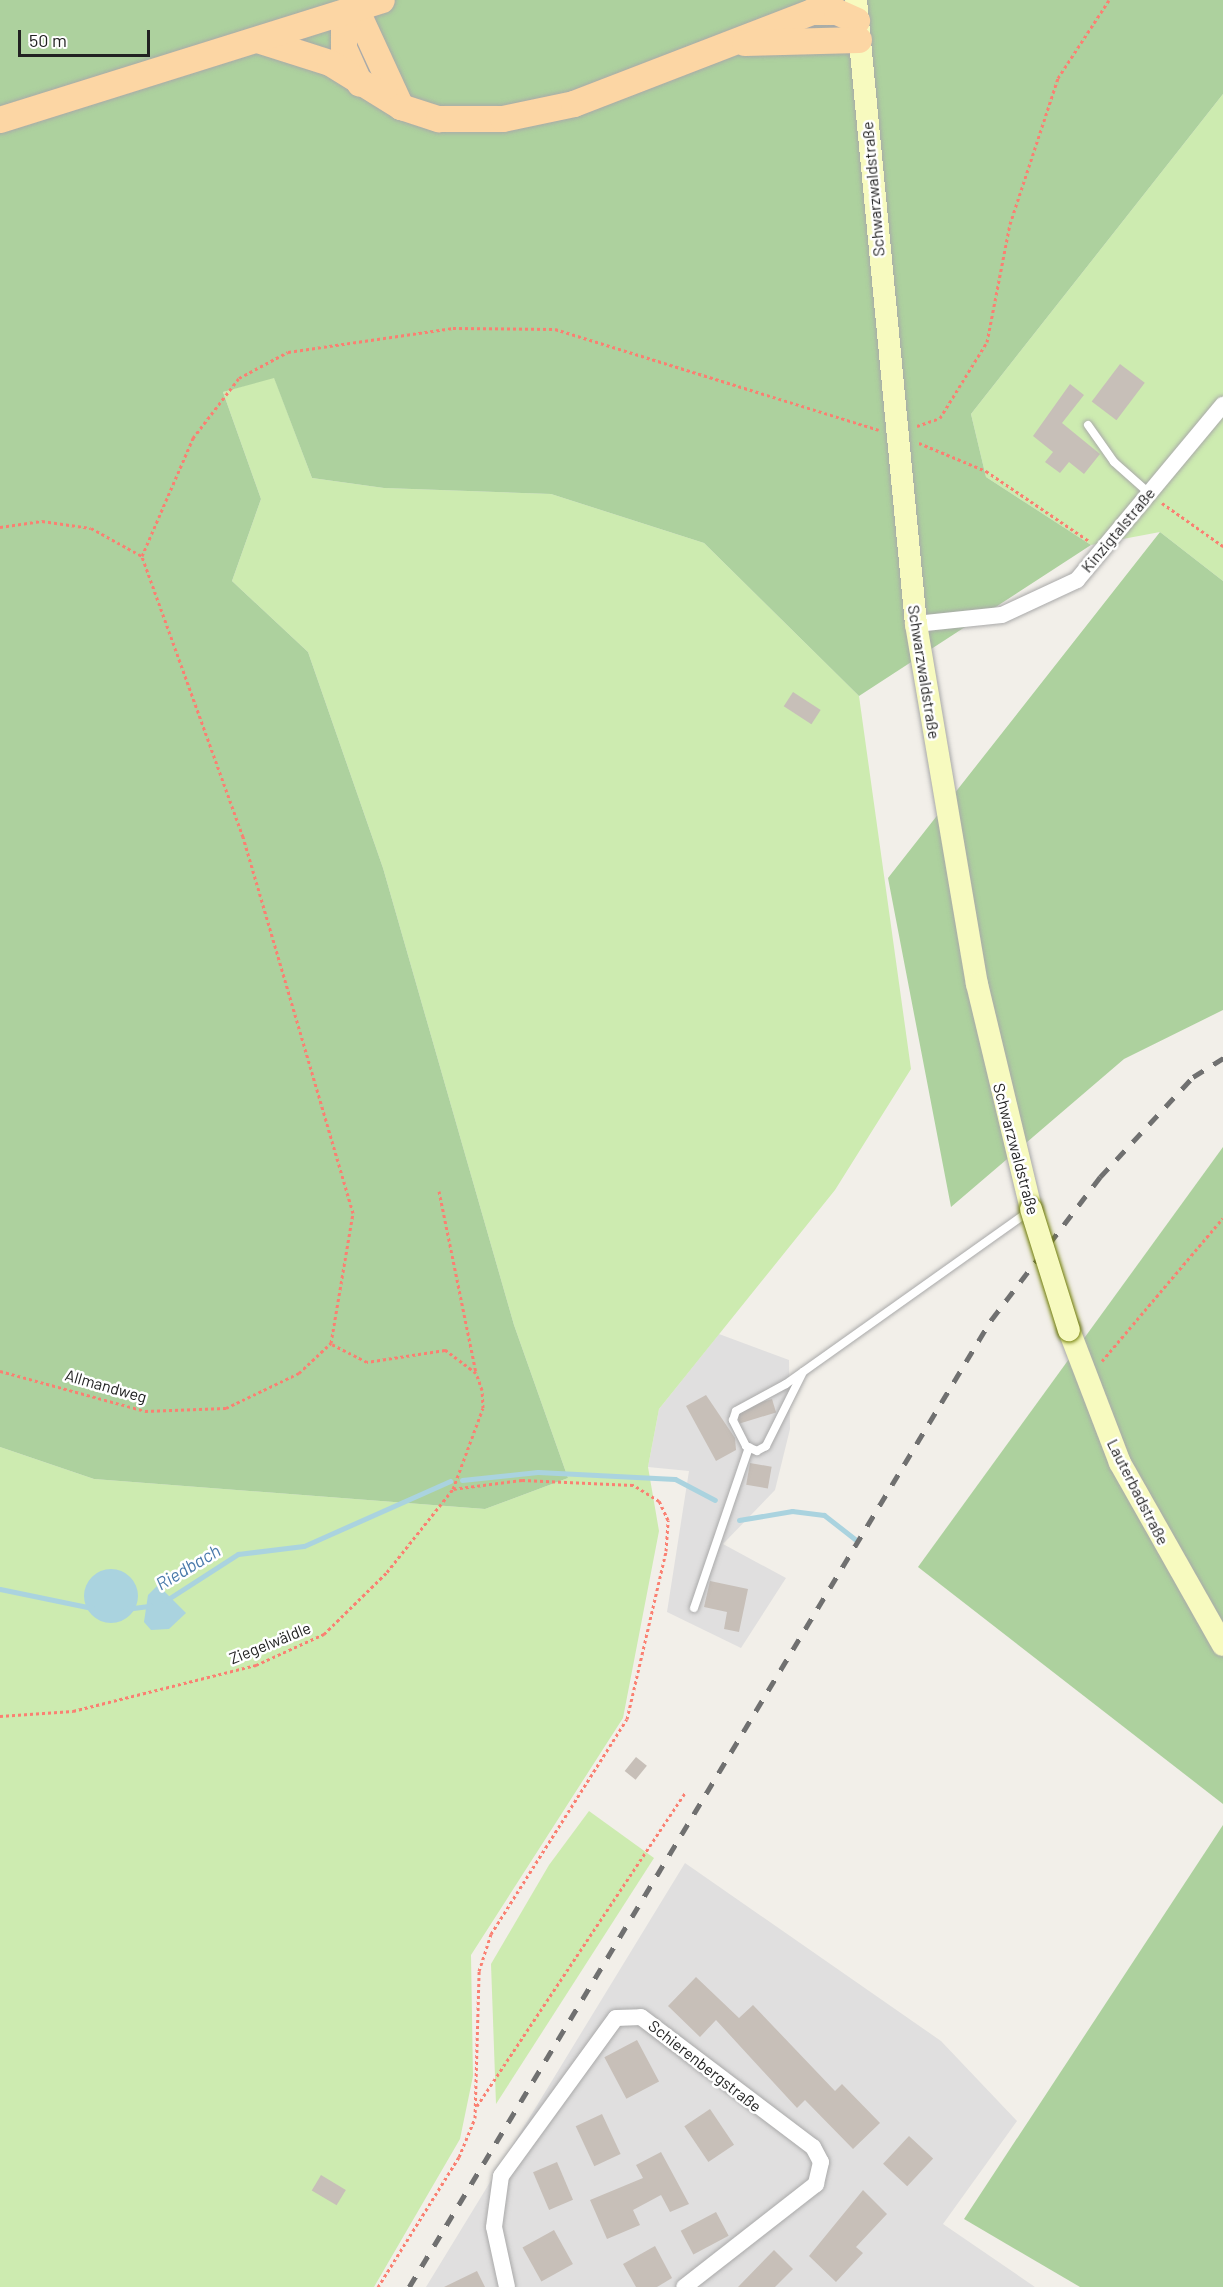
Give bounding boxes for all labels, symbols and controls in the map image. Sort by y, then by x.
scale bar [21,18,153,56]
text: 50 m [29,29,67,51]
street label: Schwarzwaldstraße [858,121,888,257]
street label: Kinzigtalstraße [1077,484,1159,576]
street label: Schwarzwaldstraße [904,604,944,740]
street label: Schwarzwaldstraße [989,1081,1043,1217]
street label: Allmandweg [63,1365,149,1407]
street label: Lauterbadstraße [1103,1436,1173,1548]
water label: Riedbach [152,1539,224,1595]
street label: Ziegelwäldle [226,1618,314,1668]
street label: Schierenbergstraße [645,2016,765,2116]

